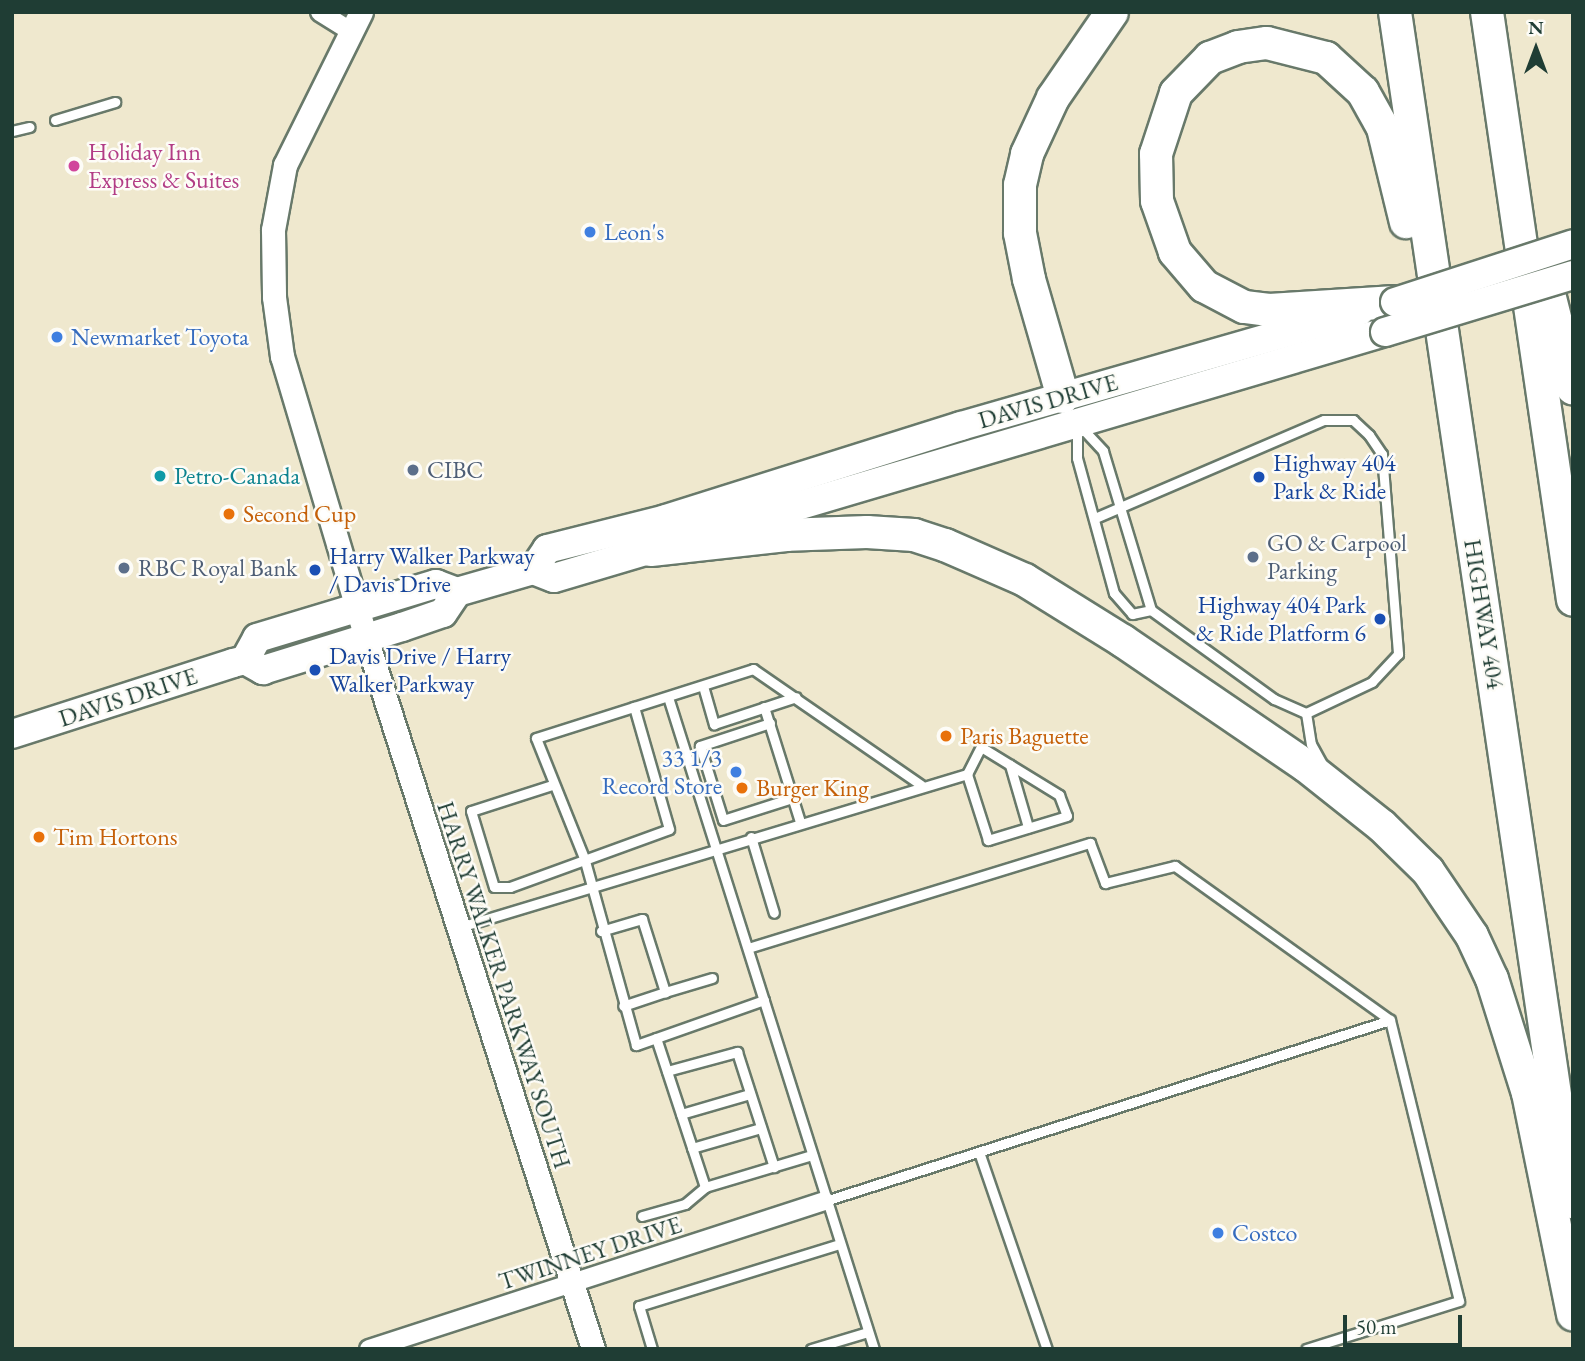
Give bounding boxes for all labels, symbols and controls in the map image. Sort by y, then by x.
north arrow [1501,14,1571,84]
text: N [1528,15,1544,40]
place label: Holiday Inn Express & Suites [88,138,239,194]
marker: Holiday Inn Express & Suites [66,158,82,174]
place label: Leon's [604,218,664,246]
marker: Leon's [582,224,598,240]
place label: Newmarket Toyota [71,323,249,351]
marker: Newmarket Toyota [49,329,65,345]
street label: DAVIS DRIVE [975,367,1121,435]
place label: Highway 404 Park & Ride [1273,449,1396,505]
place label: CIBC [427,456,483,484]
place label: Petro-Canada [174,462,300,490]
marker: CIBC [405,462,421,478]
marker: Petro-Canada [152,468,168,484]
marker: Highway 404 Park & Ride [1251,469,1267,485]
place label: Second Cup [243,500,356,528]
marker: Second Cup [221,506,237,522]
place label: GO & Carpool Parking [1267,529,1407,585]
street label: HIGHWAY 404 [1458,537,1510,691]
place label: Harry Walker Parkway / Davis Drive [329,542,535,598]
marker: GO & Carpool Parking [1245,549,1261,565]
place label: RBC Royal Bank [138,554,297,582]
marker: RBC Royal Bank [116,560,132,576]
marker: Harry Walker Parkway / Davis Drive [307,562,323,578]
place label: Highway 404 Park & Ride Platform 6 [1196,591,1366,647]
marker: Highway 404 Park & Ride Platform 6 [1372,611,1388,627]
place label: Davis Drive / Harry Walker Parkway [329,642,511,698]
street label: DAVIS DRIVE [55,661,201,733]
marker: Davis Drive / Harry Walker Parkway [307,662,323,678]
place label: Paris Baguette [960,722,1089,750]
marker: Paris Baguette [938,728,954,744]
place label: 33 1/3 Record Store [602,744,722,800]
marker: 33 1/3 Record Store [728,764,744,780]
place label: Burger King [756,774,869,802]
marker: Burger King [734,780,750,796]
street label: HARRY WALKER PARKWAY SOUTH [431,798,577,1172]
place label: Tim Hortons [53,823,178,851]
marker: Tim Hortons [31,829,47,845]
street label: TWINNEY DRIVE [495,1210,685,1296]
place label: Costco [1232,1219,1297,1247]
marker: Costco [1210,1225,1226,1241]
scale bar [1347,1302,1466,1346]
text: 50 m [1356,1313,1397,1340]

